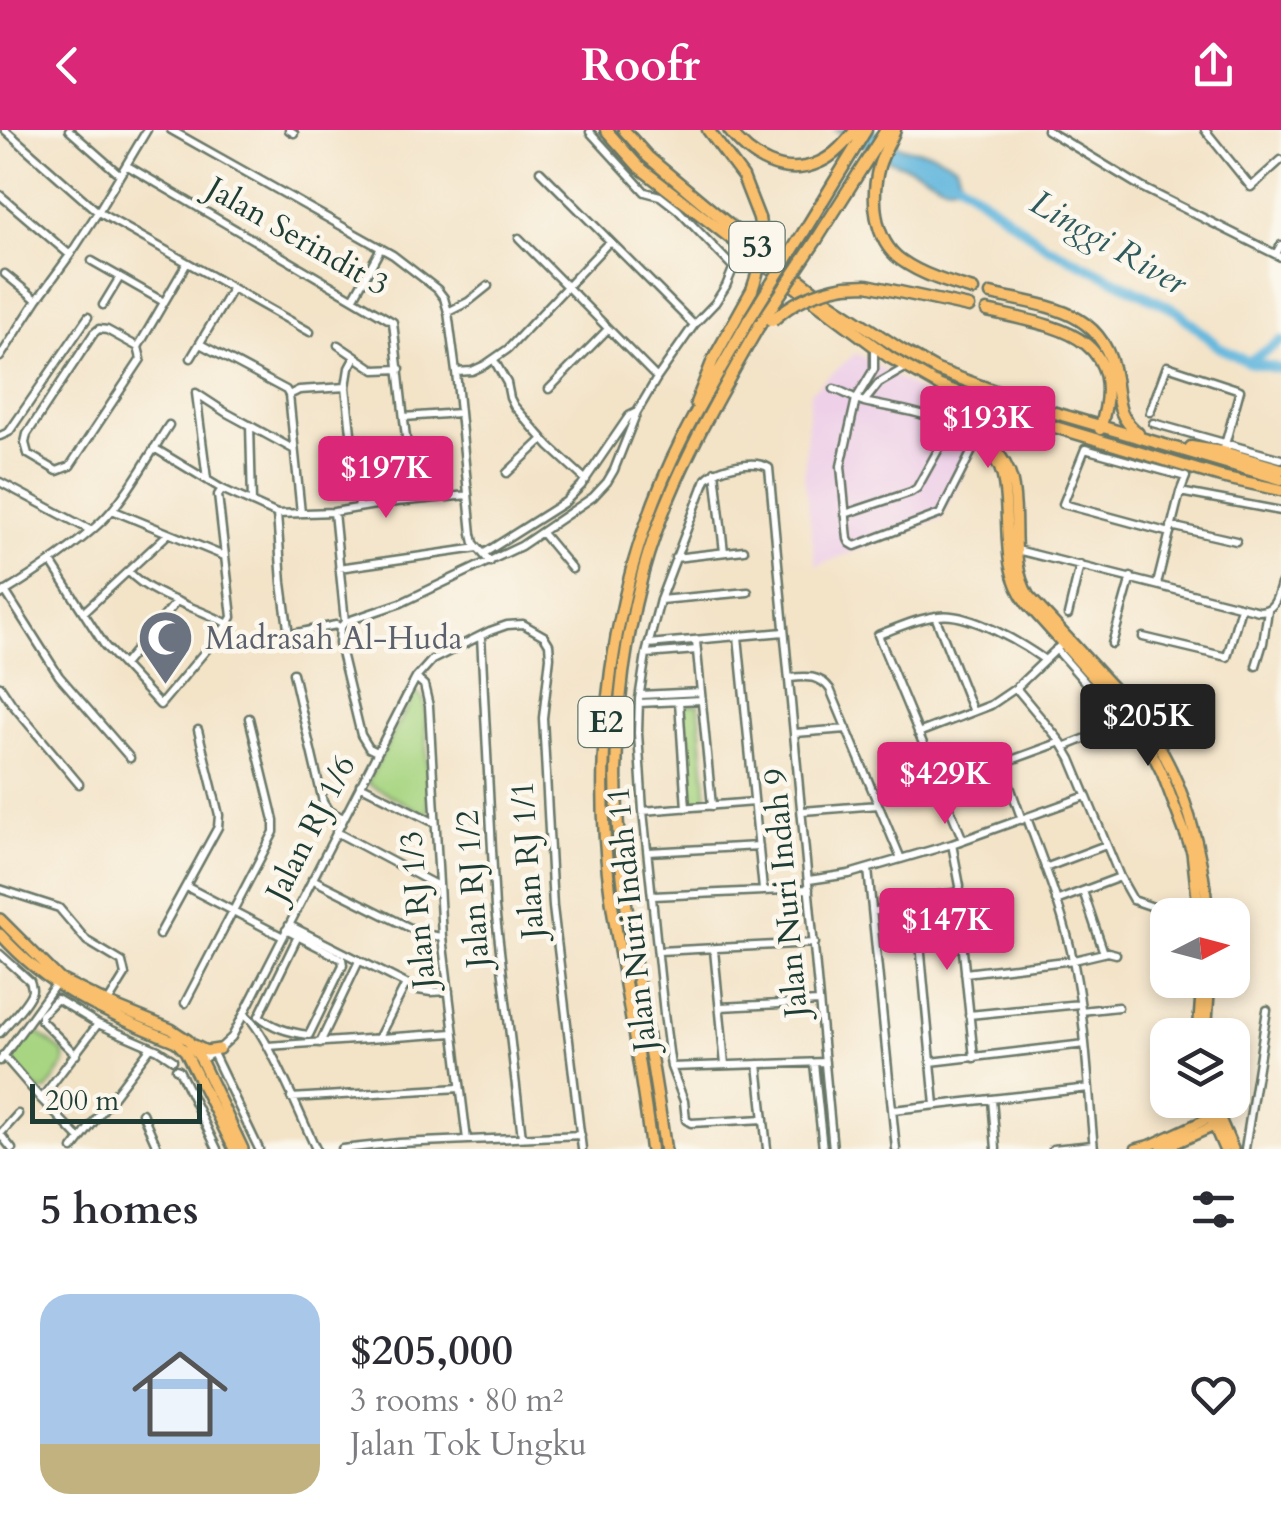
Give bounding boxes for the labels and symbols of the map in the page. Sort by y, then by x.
street label: Jalan Serindit 3 [195,165,397,307]
water label: Linggi River [1021,179,1197,308]
road number: 53 [730,222,784,272]
pin: $193K [918,386,1058,471]
pin: $197K [316,436,456,521]
mosque icon: Madrasah Al-Huda [136,608,196,687]
place label: Madrasah Al-Huda [205,617,463,661]
pin: $205K [1078,684,1218,769]
road number: E2 [578,697,634,747]
pin: $429K [875,742,1015,827]
street label: Jalan RJ 1/6 [254,748,366,912]
street label: Jalan Nuri Indah 9 [753,766,819,1023]
street label: Jalan RJ 1/1 [501,780,556,944]
street label: Jalan Nuri Indah 11 [596,784,668,1058]
street label: Jalan RJ 1/2 [446,809,501,973]
street label: Jalan RJ 1/3 [389,829,447,995]
pin: $147K [877,888,1017,973]
north arrow [1150,898,1250,998]
scale bar [30,1079,202,1124]

